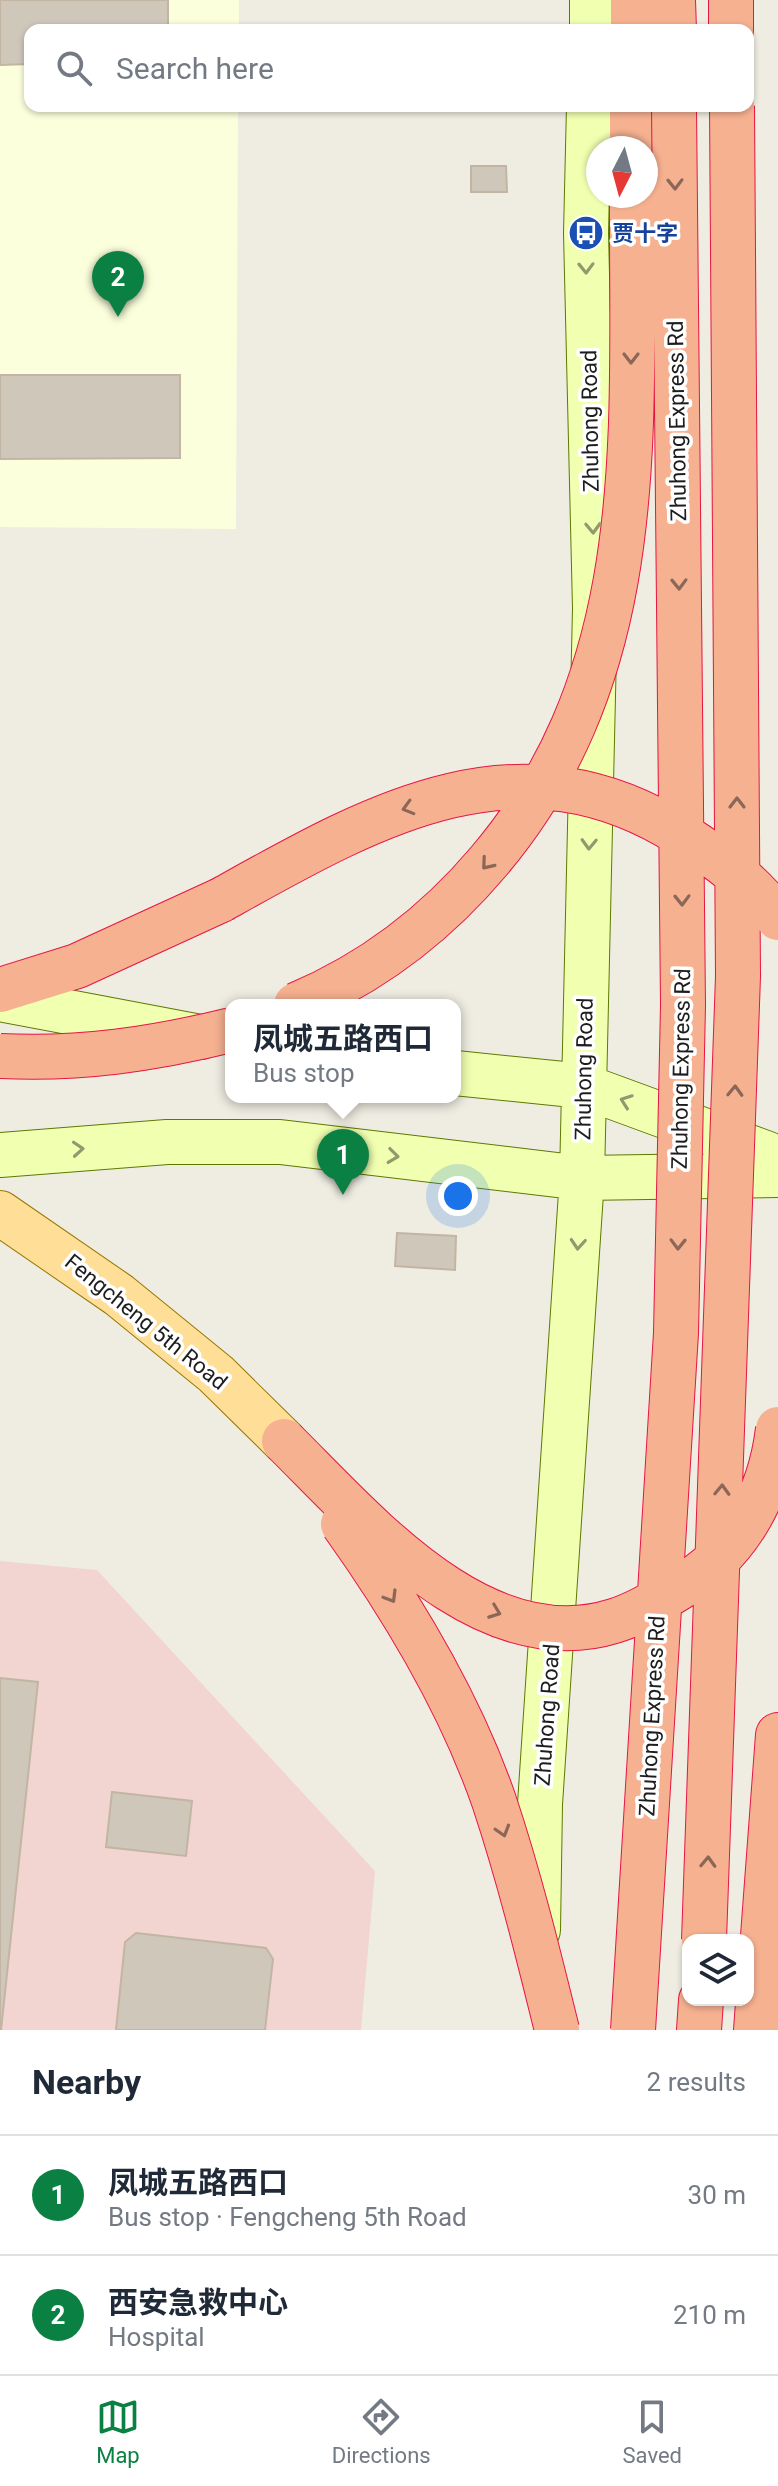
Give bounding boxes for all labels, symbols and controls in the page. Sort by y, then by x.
search box [24,24,754,112]
icon: search [52,46,96,90]
text: Search here [116,51,274,86]
north arrow [586,136,658,208]
one-way arrow [666,178,684,191]
bus stop icon: 贾十字 [567,214,605,252]
place label: 贾十字 [612,221,678,246]
pin: 2 [92,251,144,317]
one-way arrow [578,262,595,275]
street label: Zhuhong Express Rd [663,320,691,522]
street label: Zhuhong Road [576,350,604,492]
one-way arrow [622,352,640,365]
one-way arrow [584,522,601,535]
one-way arrow [670,578,688,591]
one-way arrow [728,796,746,809]
one-way arrow [402,799,416,815]
one-way arrow [580,838,598,851]
one-way arrow [482,855,496,870]
one-way arrow [673,894,691,907]
street label: Zhuhong Express Rd [667,968,695,1170]
street label: Zhuhong Road [570,998,598,1140]
popup [225,999,461,1103]
text: 凤城五路西口 [253,1021,433,1056]
text: Bus stop [253,1058,355,1088]
one-way arrow [726,1084,743,1097]
one-way arrow [620,1095,634,1111]
pin: 1 [317,1129,369,1195]
one-way arrow [72,1141,85,1158]
one-way arrow [387,1147,400,1164]
your location [438,1176,478,1216]
one-way arrow [570,1237,587,1250]
one-way arrow [669,1238,686,1251]
street label: Fengcheng 5th Road [60,1249,232,1395]
one-way arrow [713,1483,730,1496]
one-way arrow [381,1588,397,1603]
one-way arrow [487,1602,501,1619]
street label: Zhuhong Express Rd [634,1615,670,1817]
street label: Zhuhong Road [530,1643,564,1787]
one-way arrow [494,1824,510,1837]
one-way arrow [699,1855,716,1868]
map controls [682,1934,754,2006]
button: layers [682,1934,754,2006]
text: Nearby [32,2062,141,2102]
text: 2 results [647,2067,746,2097]
text: 凤城五路西口 [108,2165,288,2200]
text: 1 [51,2180,65,2210]
text: 30 m [688,2180,746,2210]
text: Bus stop · Fengcheng 5th Road [108,2202,467,2232]
text: 西安急救中心 [108,2285,288,2320]
text: 2 [51,2300,65,2330]
text: 210 m [673,2300,746,2330]
text: Hospital [108,2322,205,2352]
tab: Map [96,2395,140,2468]
tab: Directions [332,2395,431,2468]
tab: Saved [623,2395,682,2468]

